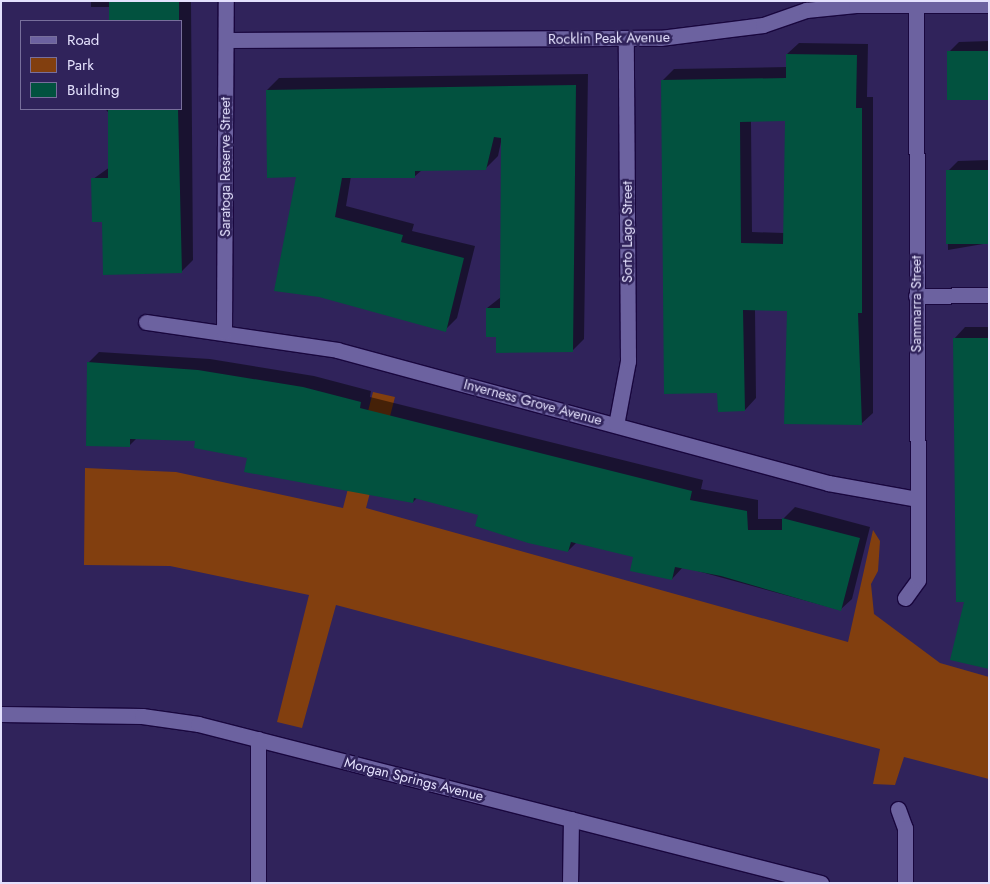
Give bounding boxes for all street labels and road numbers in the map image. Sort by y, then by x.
street label: Rocklin Peak Avenue [548,29,670,47]
street label: Saratoga Reserve Street [217,97,233,237]
street label: Sorto Lago Street [619,181,635,283]
street label: Sammarra Street [908,256,924,352]
street label: Inverness Grove Avenue [462,375,604,429]
street label: Morgan Springs Avenue [343,754,485,804]

